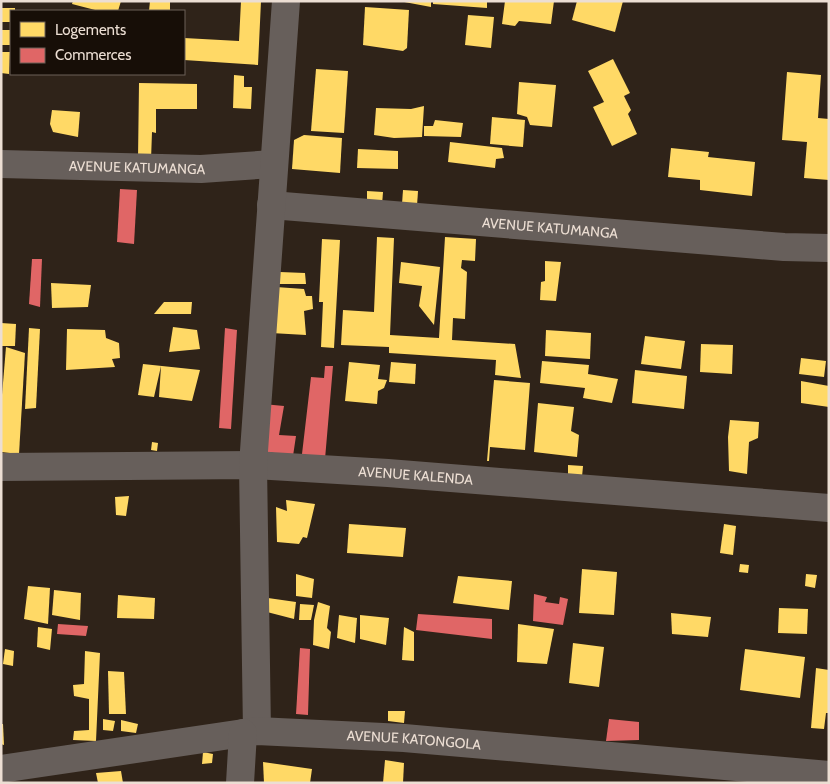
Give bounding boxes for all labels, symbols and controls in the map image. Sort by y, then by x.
legend [10,10,185,75]
text: Logements [55,21,126,39]
text: Commerces [55,46,131,64]
street label: AVENUE KATUMANGA [69,157,206,178]
street label: AVENUE KATUMANGA [481,213,619,242]
street label: AVENUE KALENDA [358,462,474,489]
street label: AVENUE KATONGOLA [346,726,482,754]

